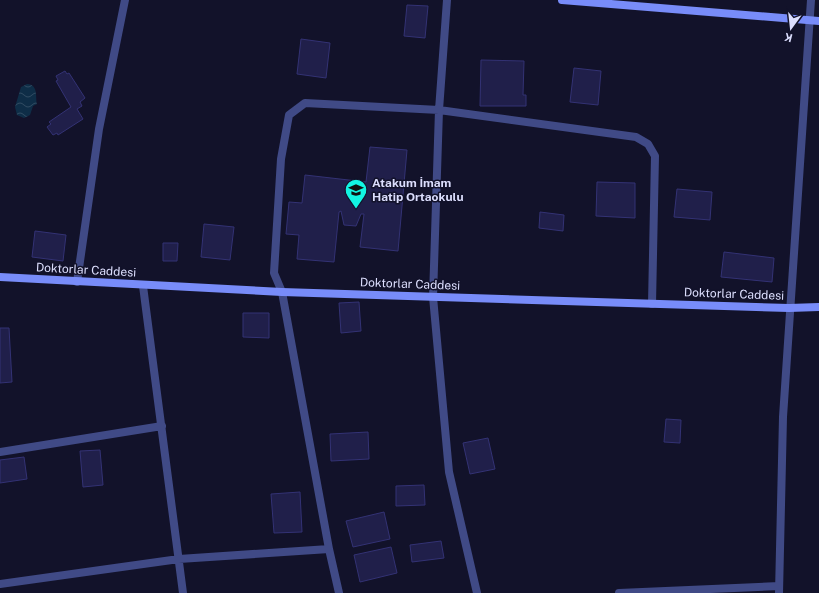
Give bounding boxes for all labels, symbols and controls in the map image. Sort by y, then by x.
north arrow [771,8,811,48]
text: K [783,31,794,44]
place label: Atakum İmam Hatip Ortaokulu [372,176,464,204]
school or university icon: Atakum İmam Hatip Ortaokulu [343,177,369,210]
street label: Doktorlar Caddesi [35,260,137,280]
street label: Doktorlar Caddesi [360,275,460,293]
street label: Doktorlar Caddesi [684,285,784,303]

